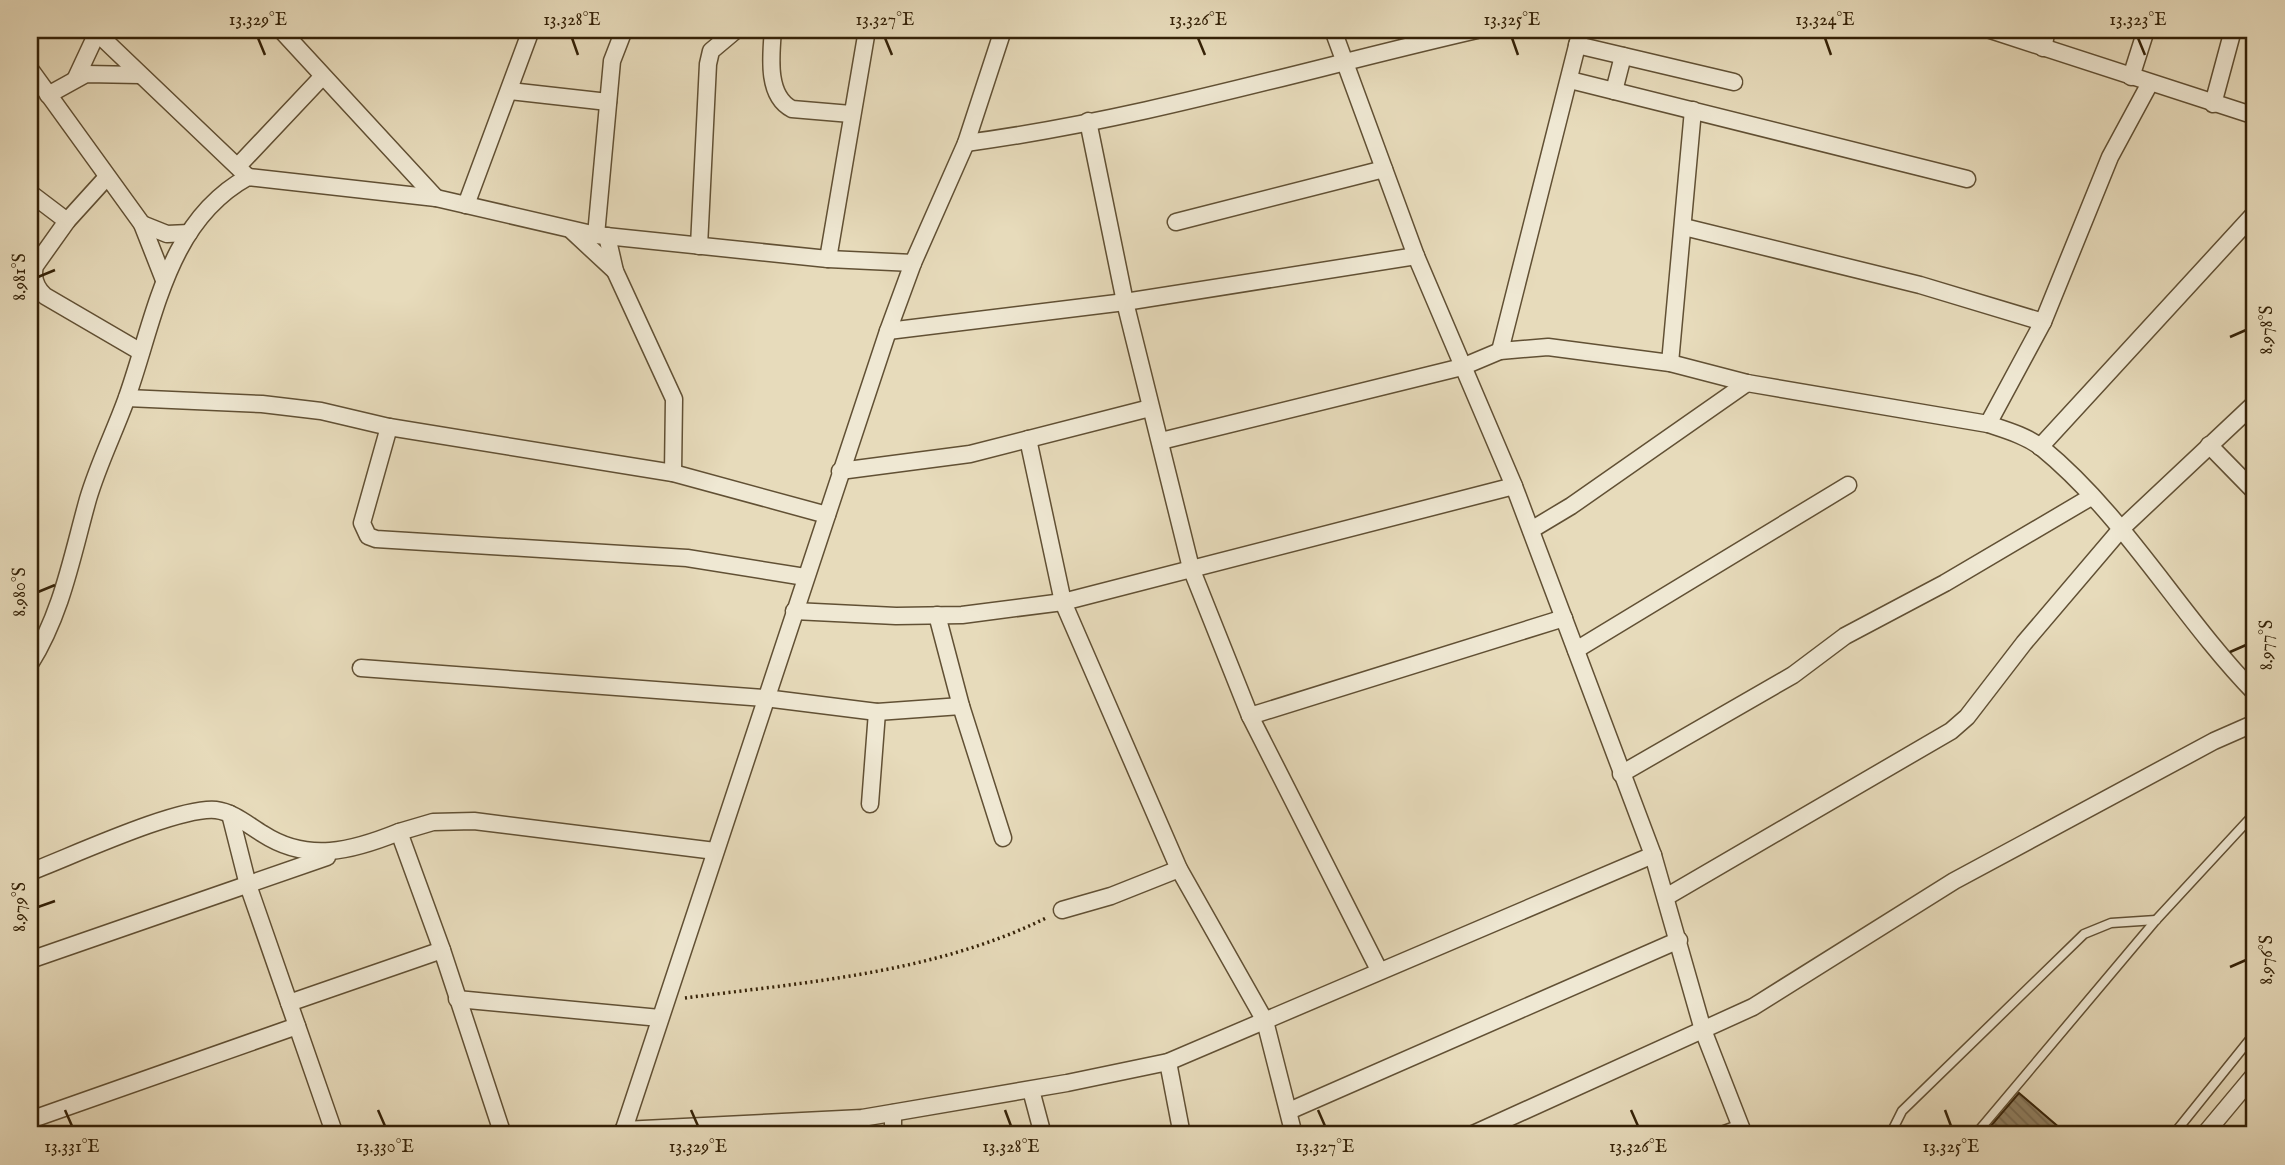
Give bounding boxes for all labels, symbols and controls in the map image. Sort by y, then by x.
text: 13.329°E [229,9,287,32]
text: 13.328°E [543,9,601,32]
text: 13.327°E [856,9,914,32]
text: 13.326°E [1169,9,1227,32]
text: 13.325°E [1483,9,1541,32]
text: 13.324°E [1795,9,1855,32]
text: 13.323°E [2109,9,2167,32]
text: 8.981°S [9,253,32,301]
text: 8.978°S [2256,305,2279,355]
text: 8.980°S [9,567,32,617]
text: 8.977°S [2256,620,2279,670]
text: 8.979°S [9,882,32,932]
text: 8.976°S [2256,935,2279,985]
text: 13.331°E [44,1136,100,1159]
text: 13.330°E [356,1136,414,1159]
text: 13.329°E [669,1136,727,1159]
text: 13.328°E [982,1136,1040,1159]
text: 13.327°E [1296,1136,1354,1159]
text: 13.326°E [1609,1136,1667,1159]
text: 13.325°E [1922,1136,1980,1159]

